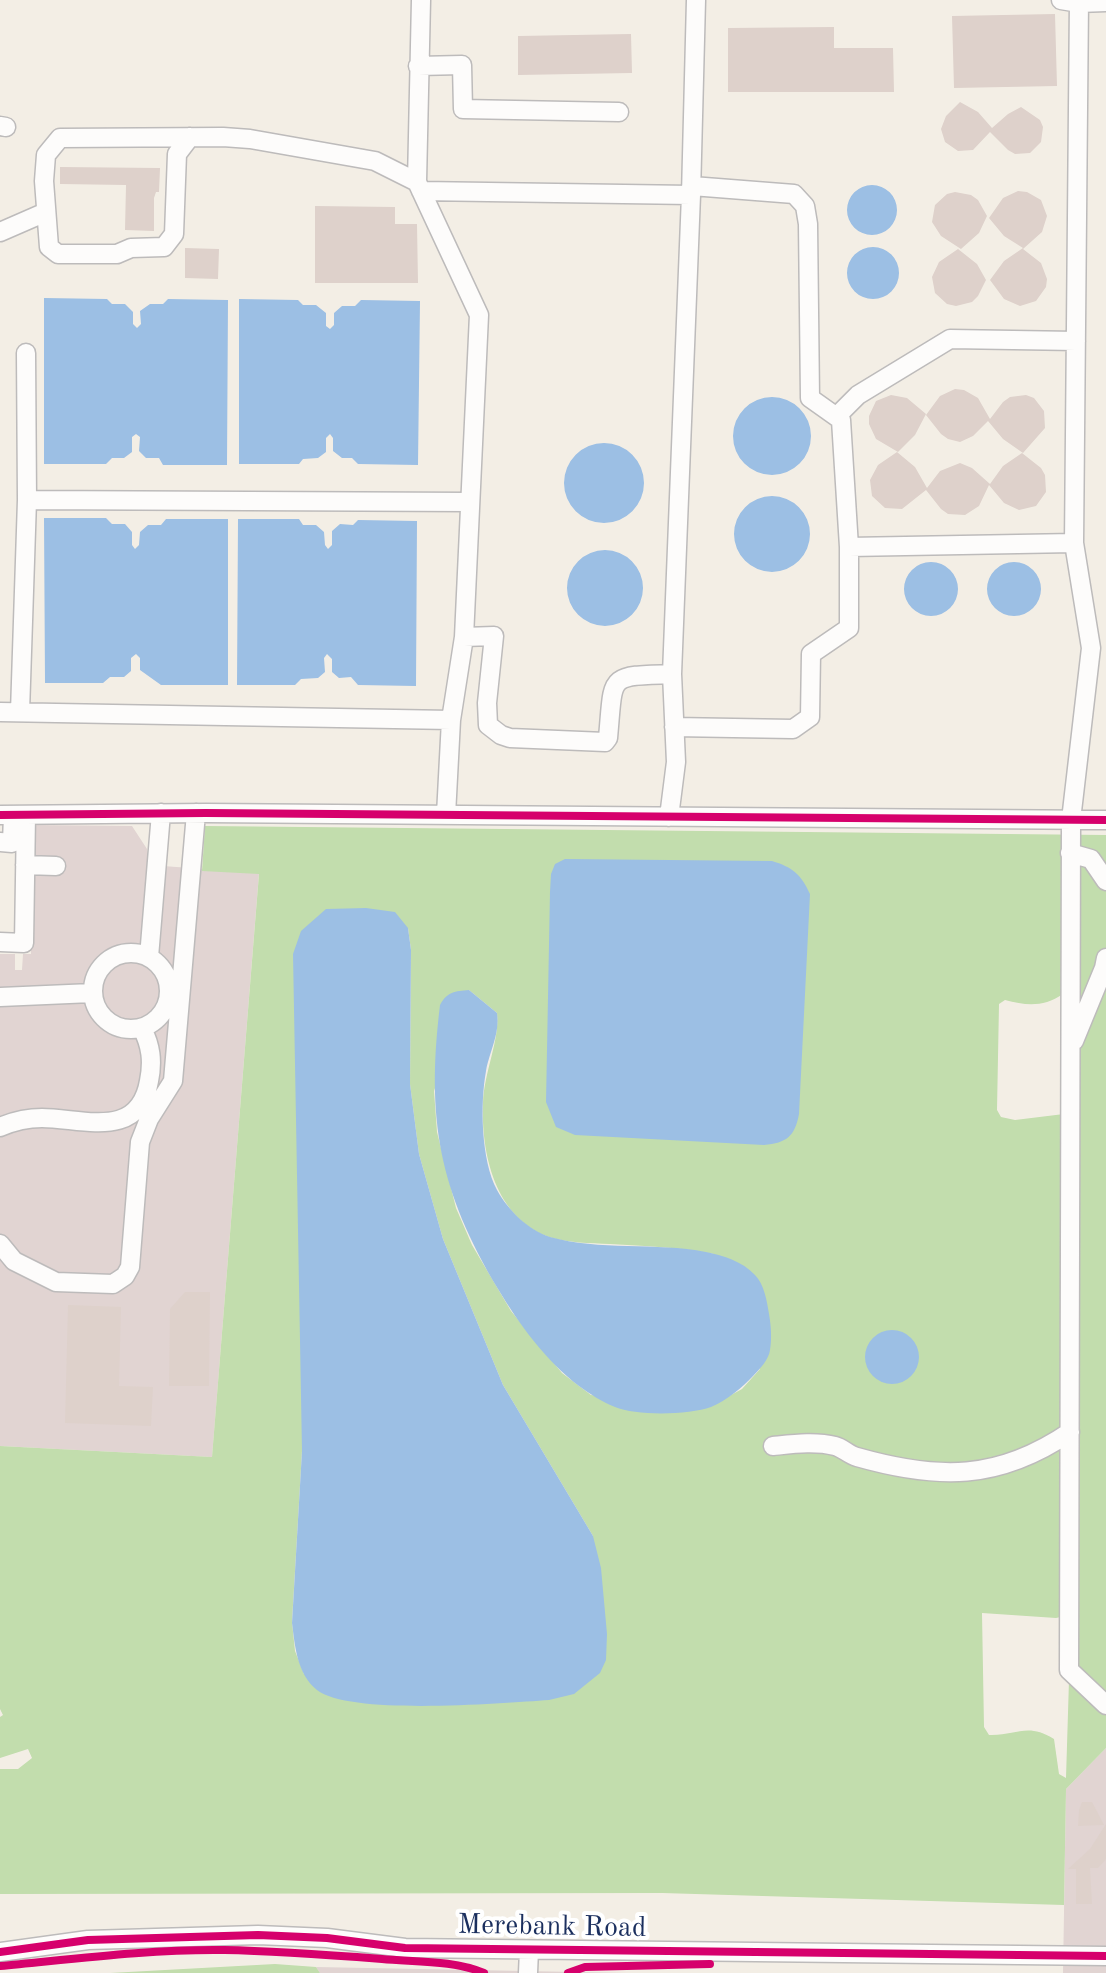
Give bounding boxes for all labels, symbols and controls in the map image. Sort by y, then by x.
street label: Merebank Road [457,1909,647,1945]

